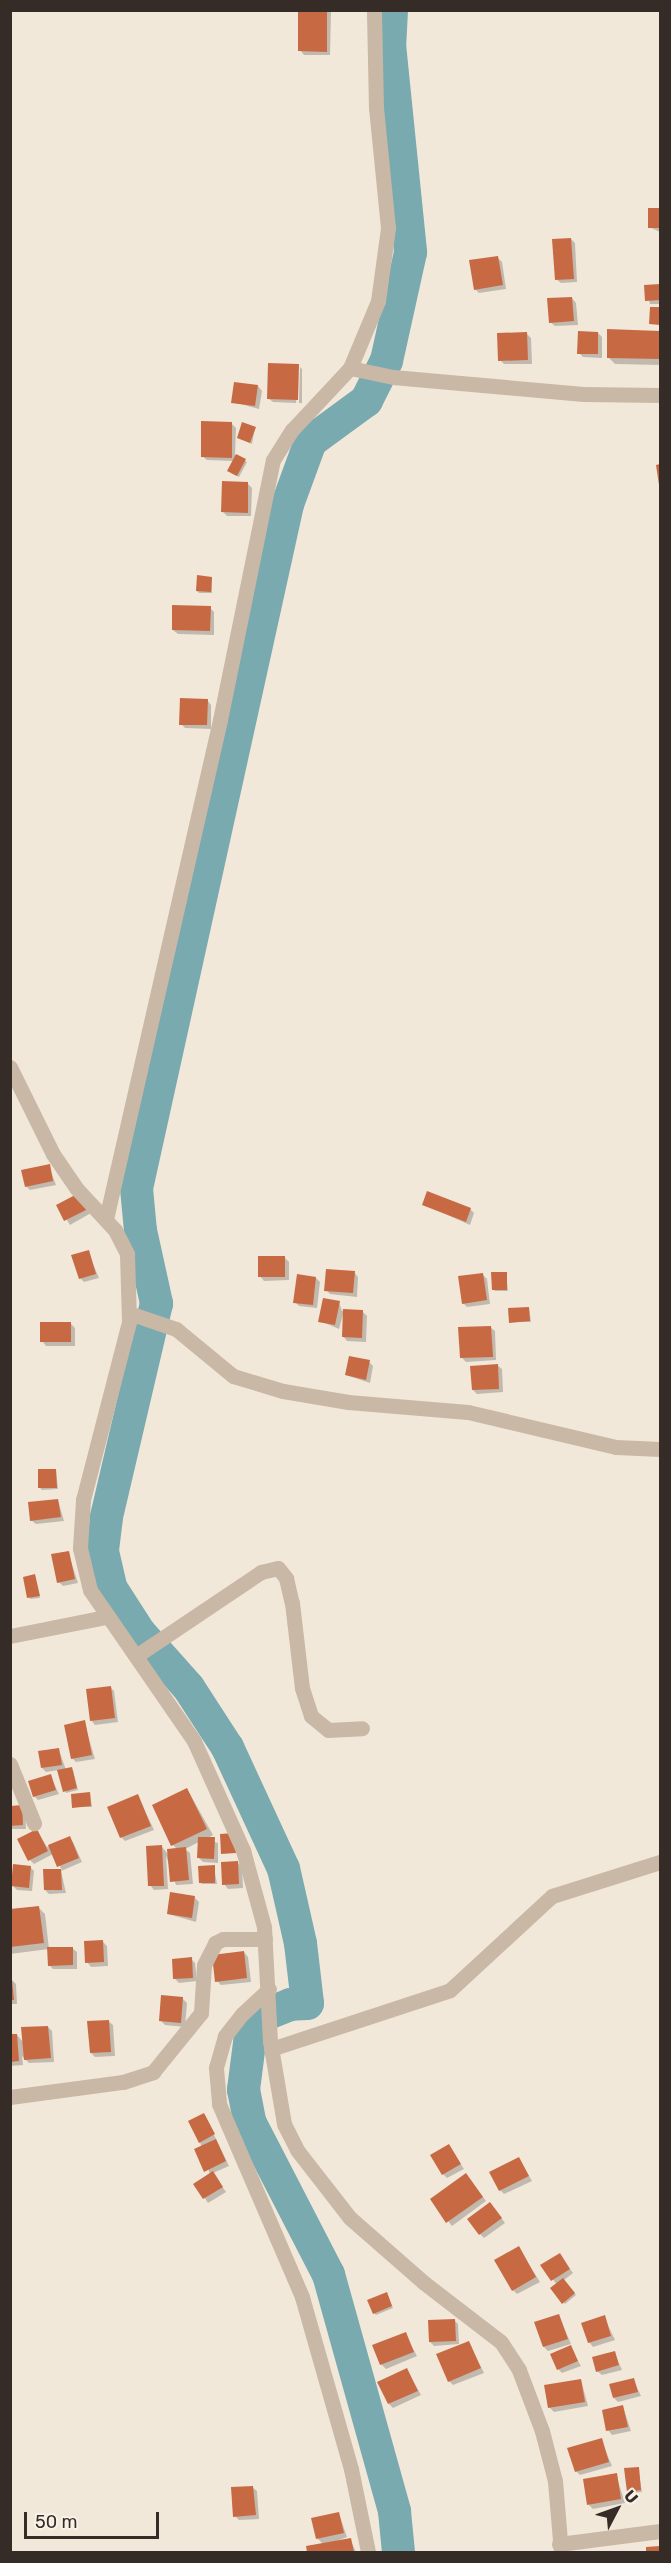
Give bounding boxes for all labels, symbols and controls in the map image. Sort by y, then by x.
north arrow [587,2479,647,2539]
text: U [620,2486,642,2507]
scale bar [27,2500,162,2538]
text: 50 m [35,2511,78,2533]

